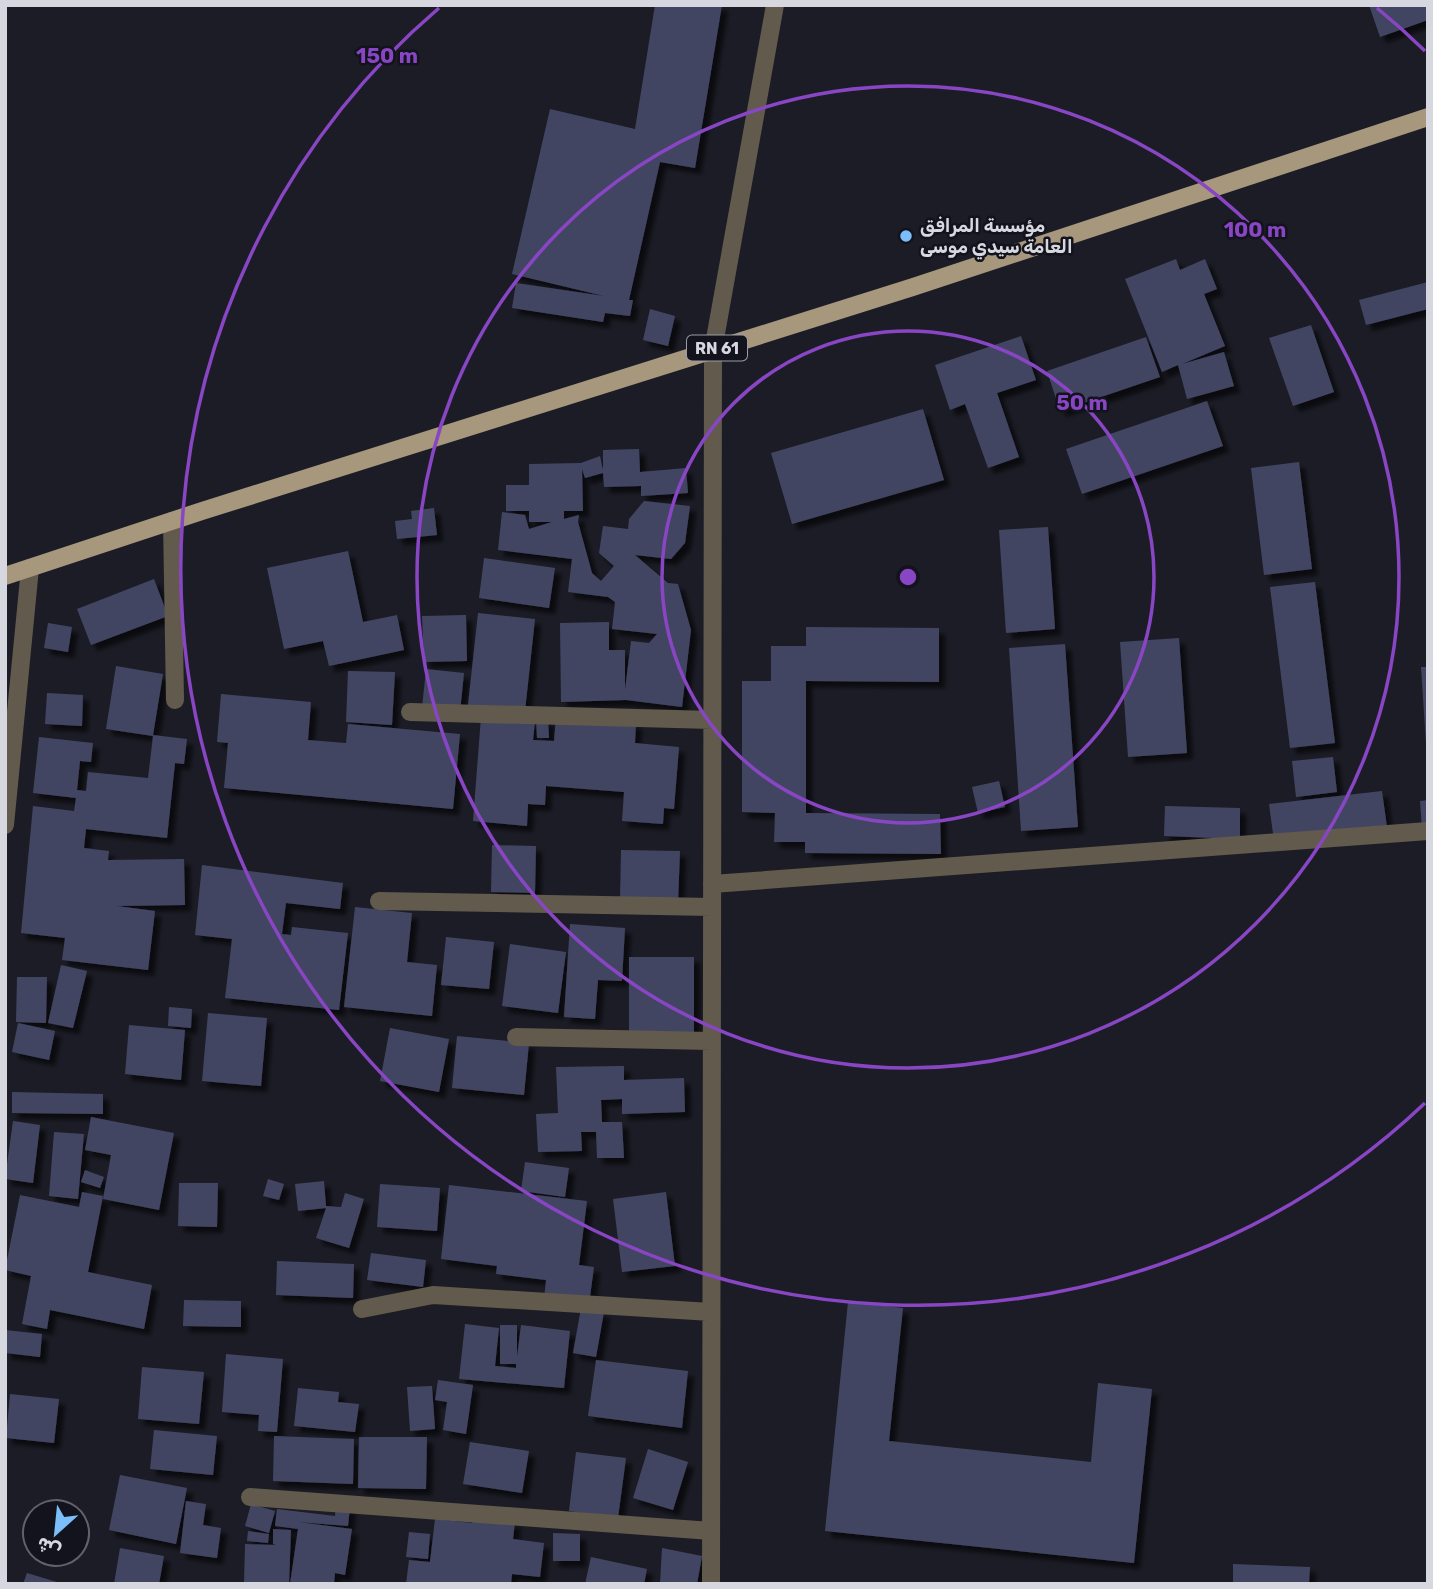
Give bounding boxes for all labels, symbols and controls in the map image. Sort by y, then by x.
text: 150 m [356,43,418,68]
place label: مؤسسة المرافق العامة سيدي موسى [920,215,1073,260]
text: 100 m [1224,217,1286,242]
marker: مؤسسة المرافق العامة سيدي موسى [898,228,914,244]
road number: RN 61 [687,336,747,360]
text: 50 m [1056,390,1108,415]
centre of rings [896,565,920,589]
north arrow [21,1498,91,1568]
text: ش [33,1532,64,1563]

